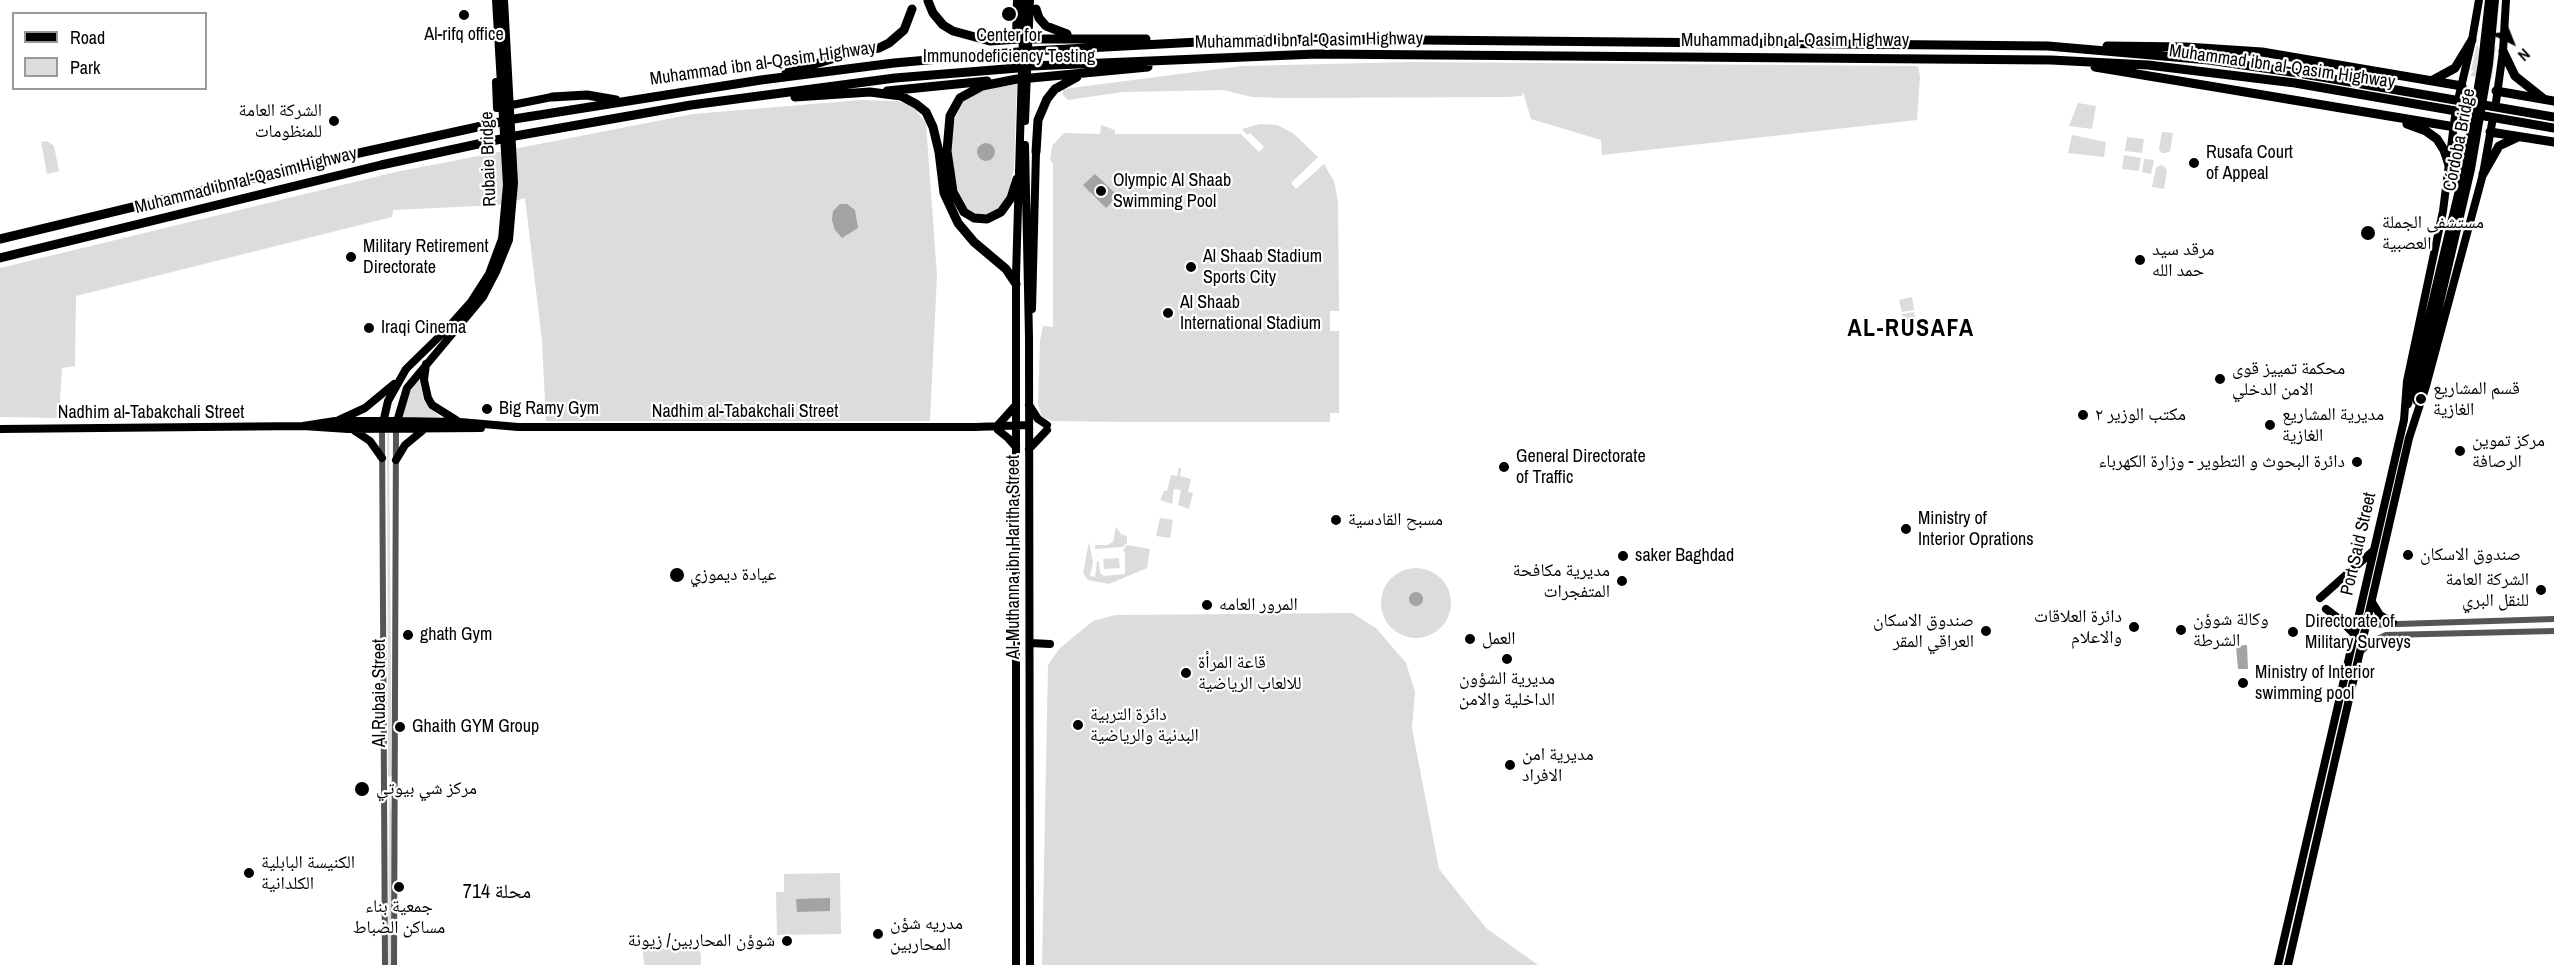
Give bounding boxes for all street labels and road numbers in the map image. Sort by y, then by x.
street label: Muhammad ibn al-Qasim Highway [1195,28,1423,54]
street label: Muhammad ibn al-Qasim Highway [1681,30,1909,52]
street label: Muhammad ibn al-Qasim Highway [649,37,877,91]
street label: Muhammad ibn al-Qasim Highway [2168,40,2396,94]
street label: Córdoba Bridge [2439,87,2481,193]
street label: Rubaie Bridge [477,111,501,207]
street label: Muhammad ibn al-Qasim Highway [133,143,359,219]
street label: Nadhim al-Tabakchali Street [652,401,838,423]
street label: Nadhim al-Tabakchali Street [58,402,244,424]
street label: Al-Muthanna ibn Haritha Street [1003,455,1025,659]
street label: Port Said Street [2337,490,2381,598]
street label: Al Rubaie Street [369,639,391,747]

